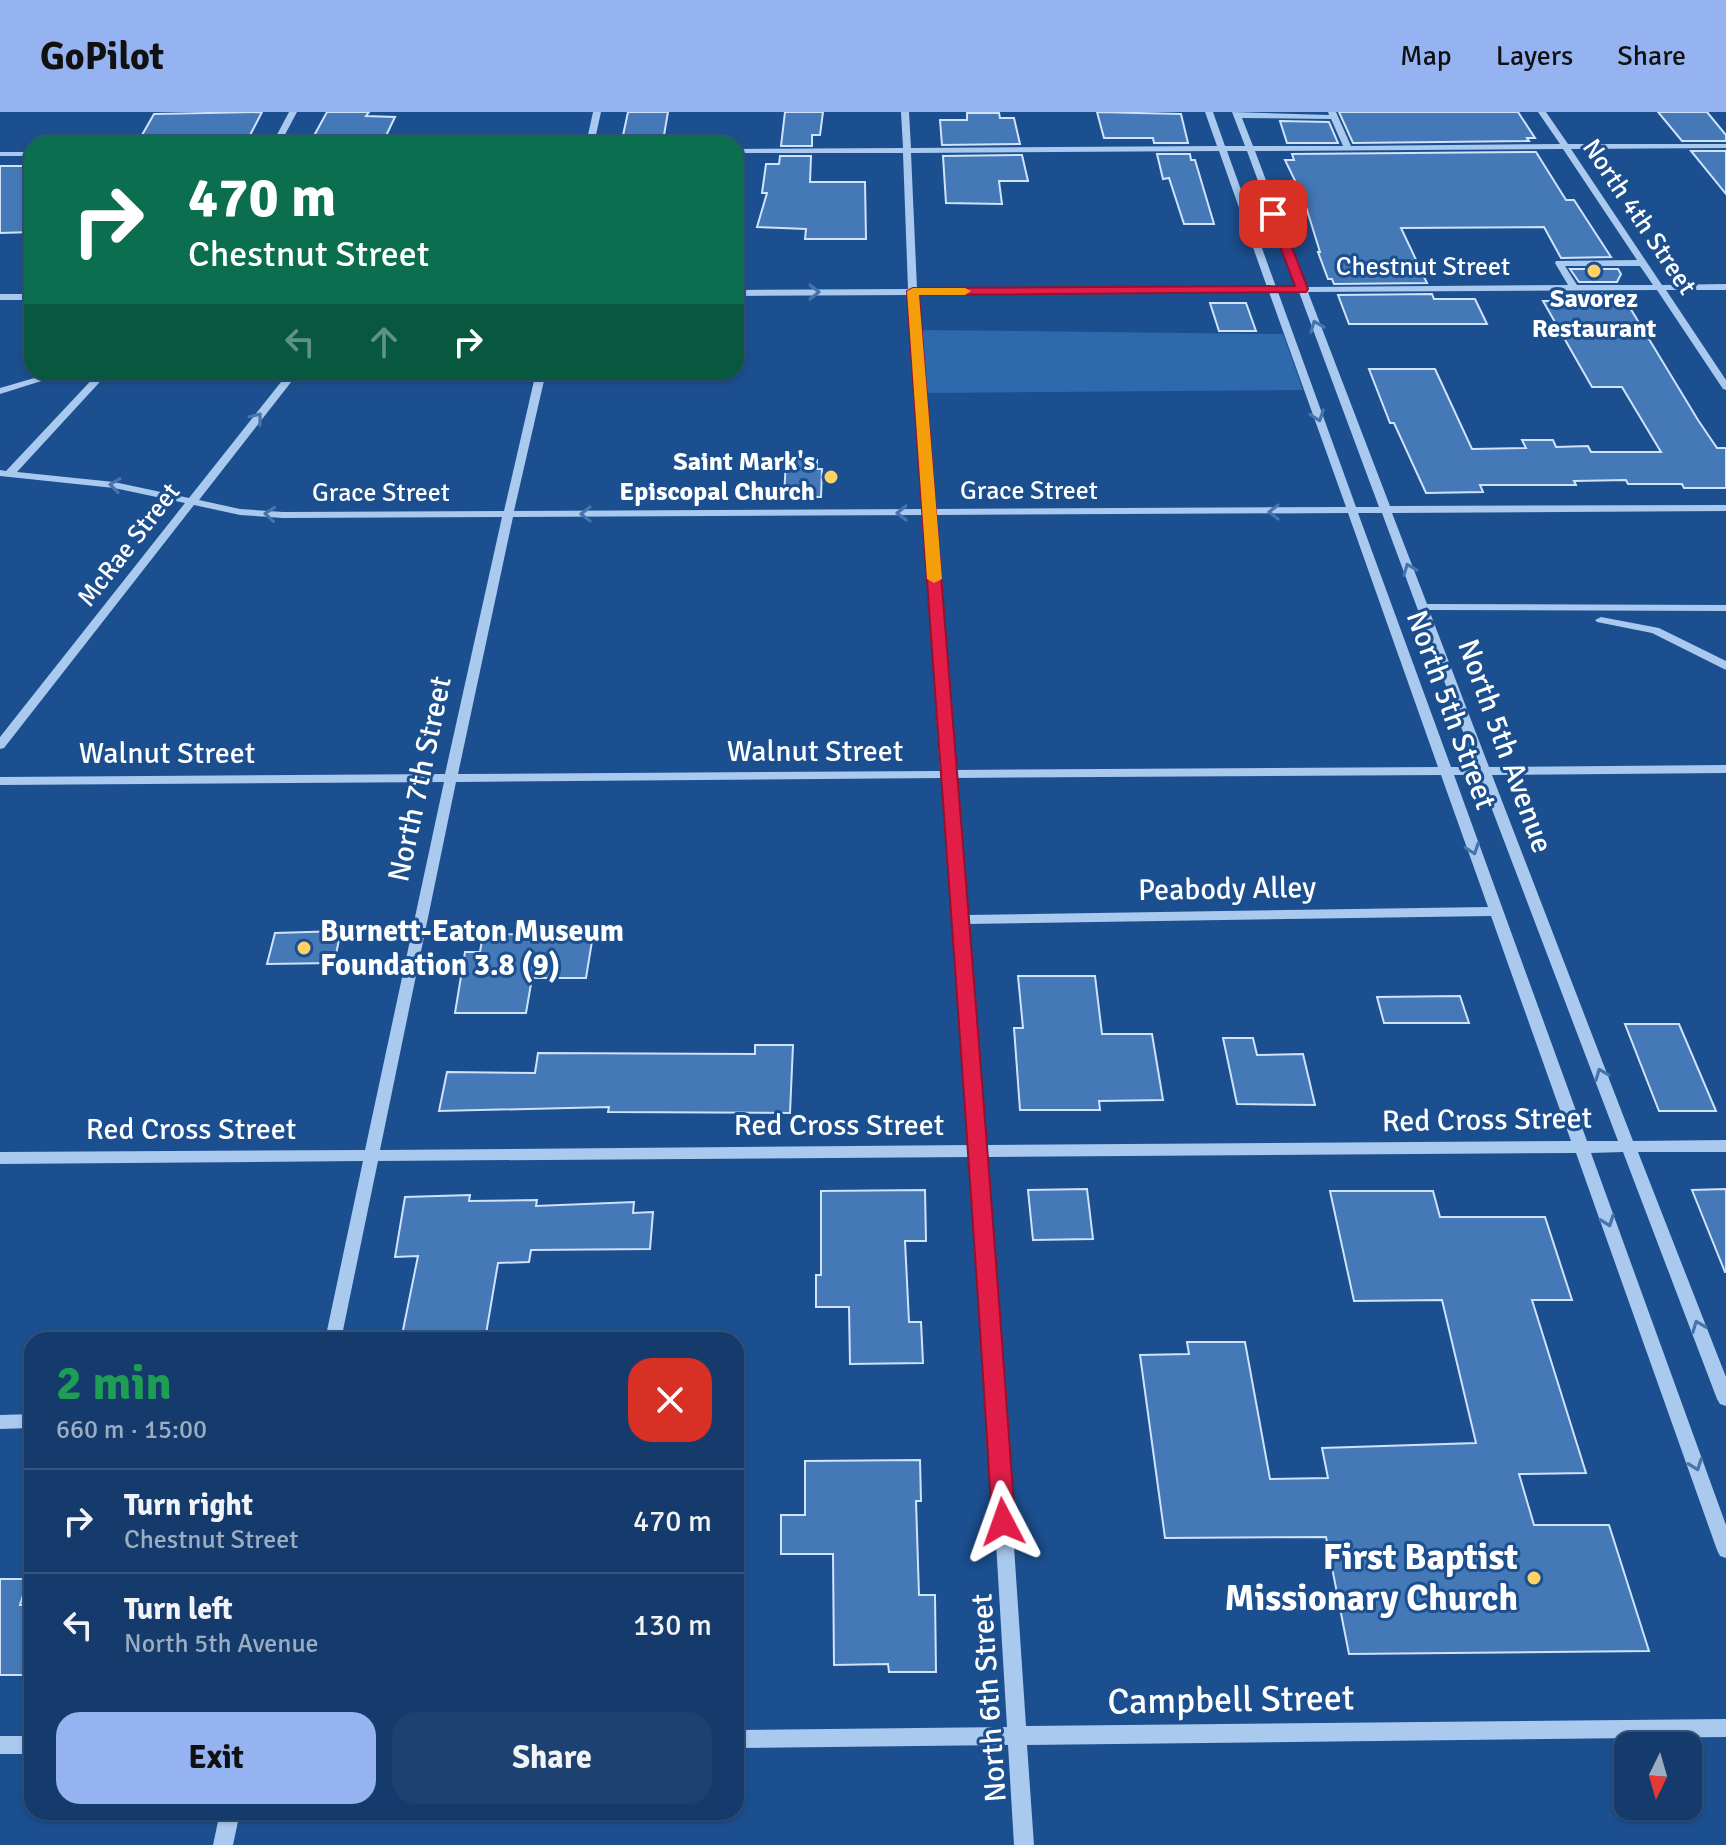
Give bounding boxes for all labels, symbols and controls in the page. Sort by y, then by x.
text: GoPilot [40,33,164,80]
text: Map [1400,39,1452,73]
text: Layers [1496,39,1573,73]
text: Share [1617,39,1686,73]
street label: North 4th Street [1575,133,1703,301]
text: 470 m [188,163,336,232]
icon: right [56,168,160,272]
pin [1239,180,1307,248]
icon: arrive [1251,192,1295,236]
text: Chestnut Street [188,232,429,277]
street label: Chestnut Street [1336,251,1510,283]
marker: Savorez Restaurant [1585,262,1603,280]
one-way arrow [808,283,821,301]
place label: Savorez Restaurant [1532,283,1657,345]
icon: left [278,320,322,364]
icon: ahead [362,320,406,364]
icon: right [446,320,490,364]
one-way arrow [1309,320,1326,334]
one-way arrow [1309,408,1325,422]
one-way arrow [247,412,261,427]
place label: Saint Mark's Episcopal Church [619,446,815,508]
marker: Saint Mark's Episcopal Church [822,468,840,486]
street label: Grace Street [960,475,1098,507]
street label: McRae Street [71,477,187,613]
one-way arrow [108,477,122,494]
street label: Grace Street [312,477,450,509]
one-way arrow [1267,503,1280,521]
one-way arrow [895,504,908,522]
one-way arrow [579,505,592,523]
one-way arrow [263,506,276,523]
one-way arrow [1402,563,1419,577]
street label: North 5th Street [1398,606,1504,814]
street label: North 5th Avenue [1449,634,1561,858]
street label: North 7th Street [380,673,460,885]
street label: Walnut Street [727,733,903,770]
street label: Walnut Street [79,735,255,772]
one-way arrow [1463,841,1479,855]
street label: Peabody Alley [1138,869,1316,909]
place label: Burnett-Eaton Museum Foundation 3.8 (9) [320,913,624,984]
marker: Burnett-Eaton Museum Foundation 3.8 (9) [295,939,313,957]
one-way arrow [1594,1068,1611,1082]
street label: Red Cross Street [1381,1100,1593,1140]
street label: Red Cross Street [734,1107,944,1144]
street label: Red Cross Street [86,1111,296,1148]
one-way arrow [1598,1213,1614,1227]
one-way arrow [1691,1320,1708,1334]
text: 2 min [56,1354,172,1413]
button: close [628,1358,712,1442]
text: 660 m · 15:00 [56,1414,207,1446]
one-way arrow [1686,1457,1702,1471]
position arrow [961,1480,1045,1564]
text: Turn right [124,1487,253,1524]
icon: right [56,1499,100,1543]
text: 470 m [633,1503,712,1540]
text: Chestnut Street [124,1524,298,1556]
place label: First Baptist Missionary Church [1225,1535,1518,1621]
marker: First Baptist Missionary Church [1525,1569,1543,1587]
text: Turn left [124,1591,233,1628]
street label: North 6th Street [963,1593,1015,1803]
icon: left [56,1603,100,1647]
text: 130 m [633,1607,712,1644]
text: North 5th Avenue [124,1628,319,1660]
street label: Campbell Street [1107,1675,1355,1725]
button: Exit [56,1712,376,1804]
button: Share [392,1712,712,1804]
north arrow [1614,1732,1702,1820]
map controls [1614,1732,1702,1820]

